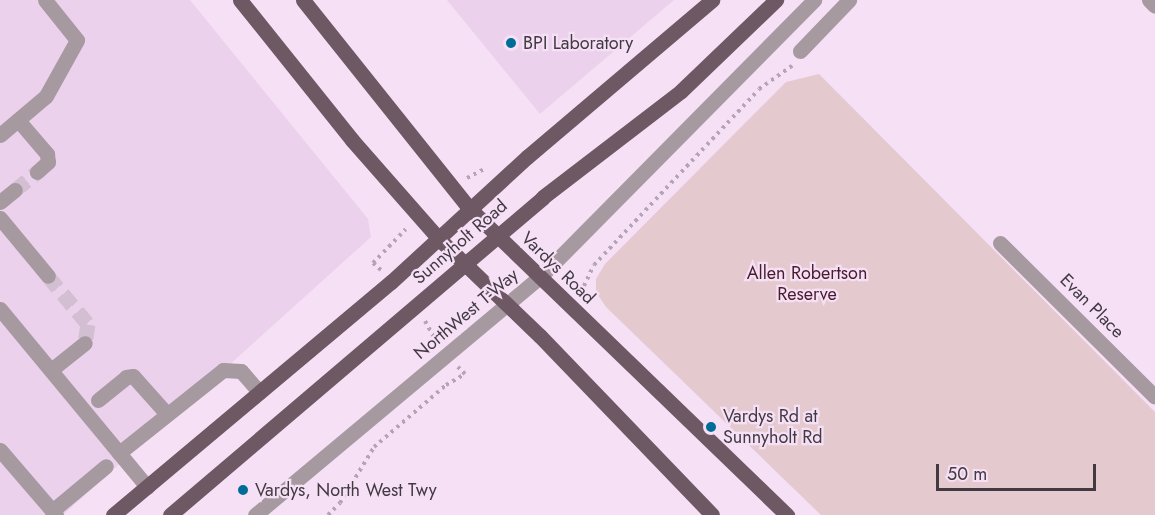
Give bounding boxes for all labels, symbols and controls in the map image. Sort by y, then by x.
place label: BPI Laboratory [523,32,633,54]
marker: BPI Laboratory [504,36,518,50]
street label: Sunnyholt Road [408,195,512,289]
street label: Vardys Road [516,227,600,309]
park label: Allen Robertson Reserve [747,263,867,306]
street label: NorthWest T-Way [409,264,523,364]
street label: Evan Place [1055,269,1129,343]
place label: Vardys Rd at Sunnyholt Rd [723,406,823,448]
marker: Vardys Rd at Sunnyholt Rd [704,420,718,434]
scale bar [939,452,1100,490]
text: 50 m [947,461,987,487]
place label: Vardys, North West Twy [255,479,437,501]
marker: Vardys, North West Twy [236,483,250,497]

